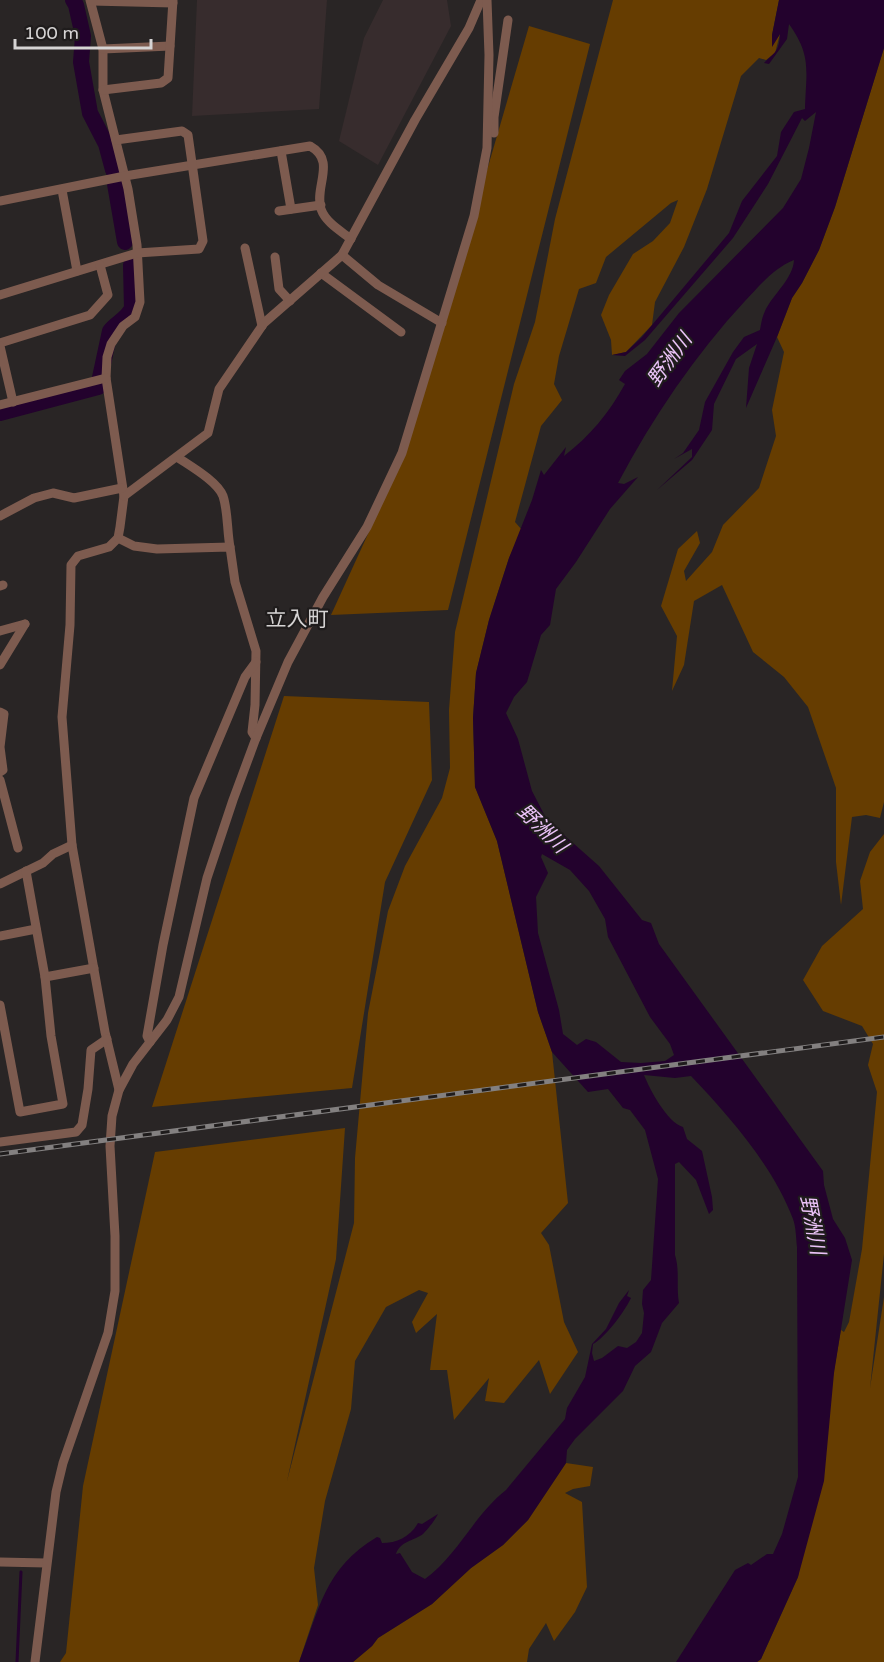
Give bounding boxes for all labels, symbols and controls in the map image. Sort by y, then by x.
scale bar [15,12,152,50]
text: 100 m [24,22,79,44]
water label: 野洲川 [643,327,699,391]
district label: 立入町 [266,607,329,632]
water label: 野洲川 [512,800,573,860]
water label: 野洲川 [794,1193,830,1259]

